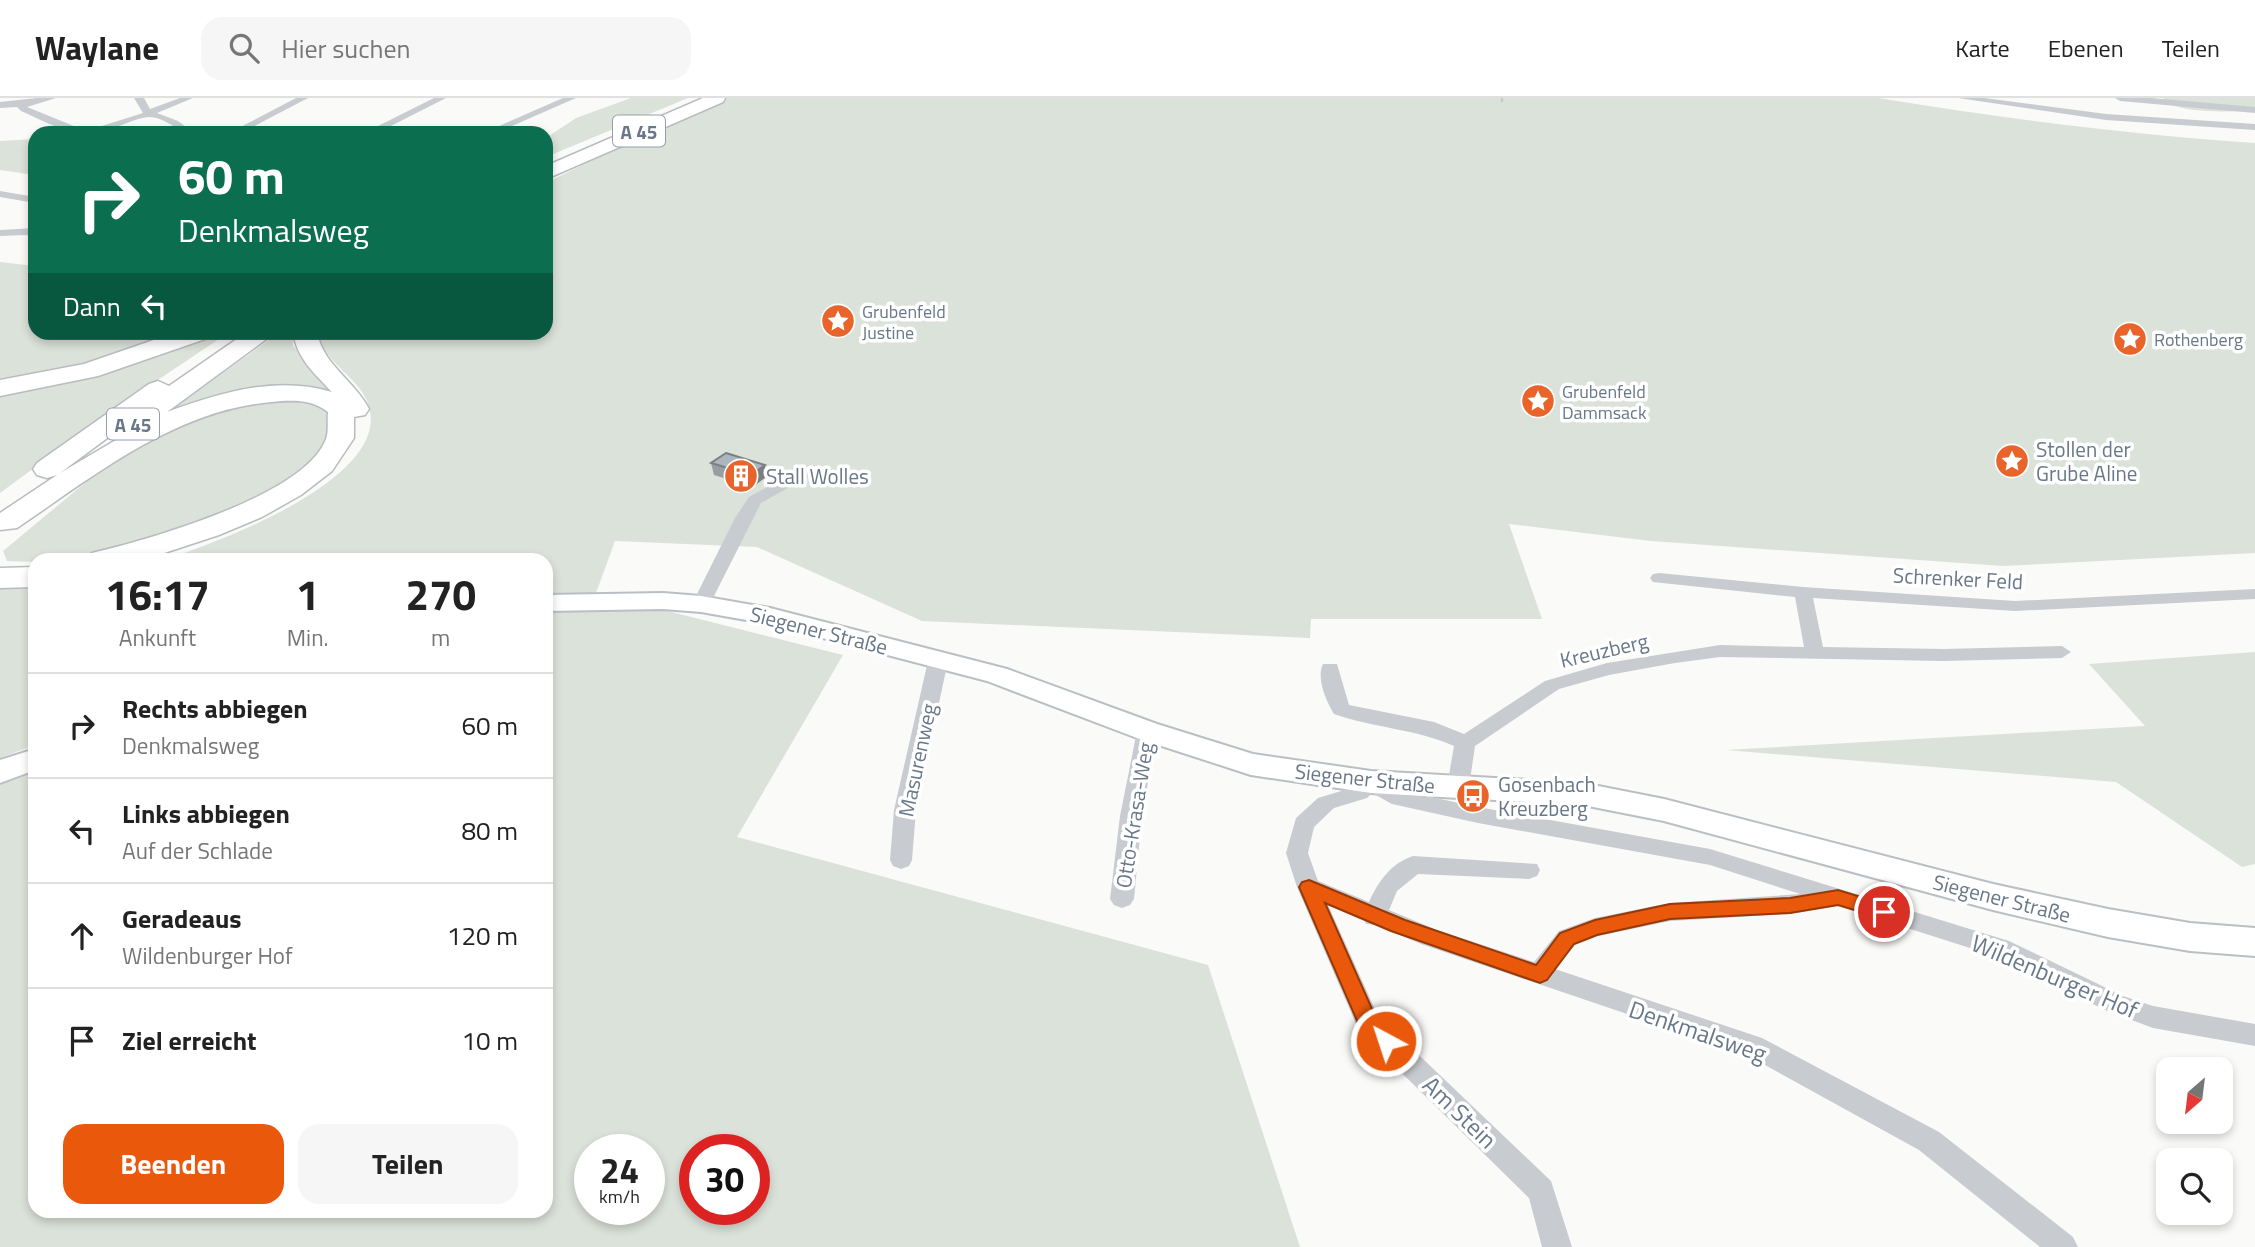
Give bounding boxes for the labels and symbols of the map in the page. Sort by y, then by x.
road number: A 45 [613,116,665,146]
place label: Grubenfeld Justine [862,298,946,346]
place icon: Grubenfeld Justine [819,302,857,340]
place icon: Rothenberg [2111,320,2149,358]
place label: Rothenberg [2154,326,2243,353]
place label: Grubenfeld Dammsack [1562,378,1647,426]
place icon: Grubenfeld Dammsack [1519,382,1557,420]
road number: A 45 [107,408,159,440]
place label: Stollen der Grube Aline [2036,433,2137,489]
place icon: Stollen der Grube Aline [1993,442,2031,480]
building icon: Stall Wolles [722,457,760,495]
place label: Stall Wolles [766,460,869,492]
street label: Schrenker Feld [1892,559,2024,597]
street label: Siegener Straße [747,597,891,663]
street label: Kreuzberg [1557,624,1652,676]
street label: Masurenweg [889,700,945,820]
street label: Otto-Krasa-Weg [1107,740,1161,890]
street label: Siegener Straße [1293,755,1437,801]
place label: Gosenbach Kreuzberg [1498,768,1596,824]
bus stop icon: Gosenbach Kreuzberg [1454,777,1492,815]
street label: Siegener Straße [1930,865,2074,931]
pin [1854,882,1914,942]
street label: Wildenburger Hof [1966,925,2144,1027]
street label: Denkmalsweg [1624,991,1772,1071]
position arrow [1349,1004,1423,1078]
north arrow [2156,1057,2233,1134]
street label: Am Stein [1415,1067,1505,1157]
speed limit sign: 30 [679,1134,770,1225]

